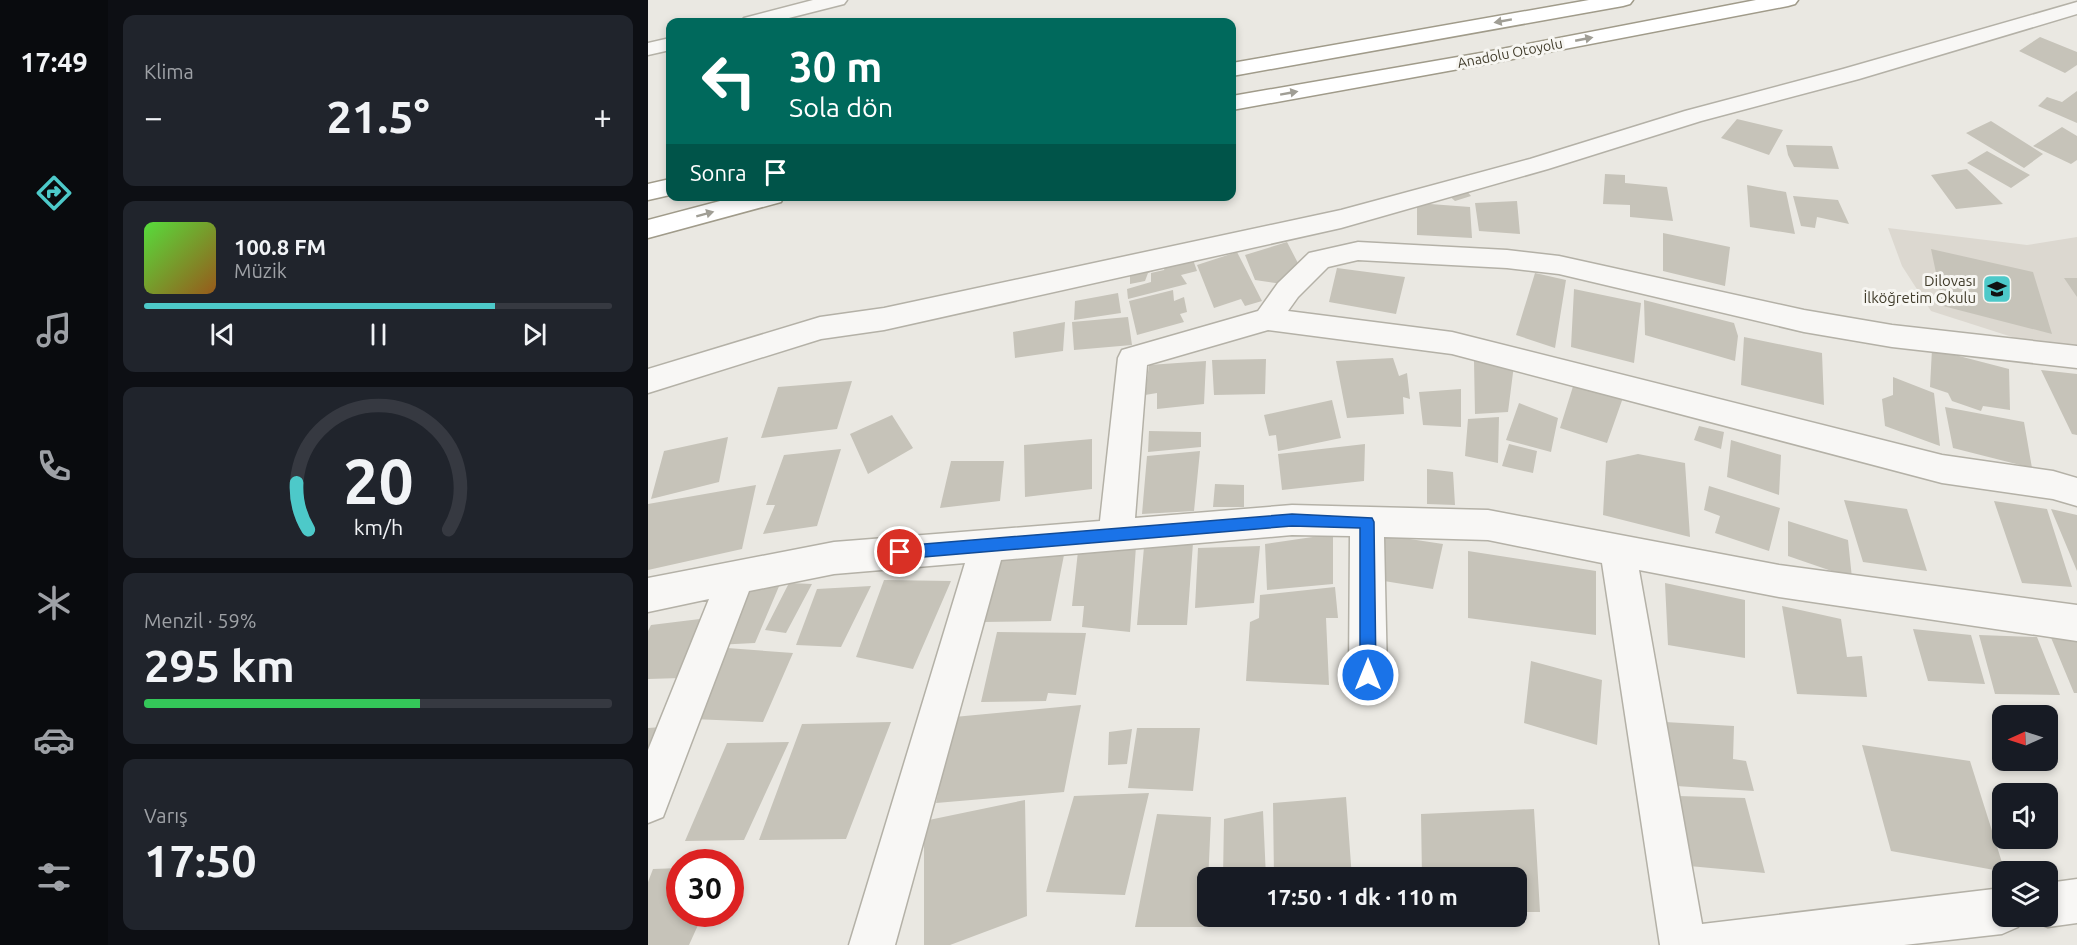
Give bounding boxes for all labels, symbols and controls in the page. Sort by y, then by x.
one-way arrow [1494,17,1513,26]
one-way arrow [1575,34,1594,43]
street label: Anadolu Otoyolu [1456,35,1564,71]
icon: left [690,42,768,120]
text: 30 m [789,43,883,90]
text: 17:49 [20,47,88,77]
text: Klima [144,60,194,83]
one-way arrow [1280,88,1299,97]
text: 21.5° [326,91,430,142]
text: Sola dön [789,92,893,122]
text: − [144,98,163,135]
text: + [593,98,612,135]
icon: arrive [759,156,792,189]
text: Sonra [690,160,747,185]
icon: directions [33,172,75,214]
one-way arrow [696,209,714,218]
text: 100.8 FM [234,234,326,259]
text: Müzik [234,259,287,282]
place label: Dilovası İlköğretim Okulu [1863,272,1976,306]
school or university icon: Dilovası İlköğretim Okulu [1981,273,2013,305]
icon: music [33,309,75,351]
icon: previous [206,318,239,351]
icon: pause [362,318,395,351]
icon: next [518,318,551,351]
icon: phone [33,445,75,487]
text: 20 [343,446,413,516]
text: km/h [353,515,403,539]
pin [874,526,925,577]
icon: arrive [883,535,916,568]
icon: climate [33,582,75,624]
text: Menzil · 59% [144,609,257,632]
text: 295 km [144,640,295,691]
position arrow [1336,643,1400,707]
north arrow [1992,705,2058,771]
map controls [1992,705,2058,927]
icon: car [33,719,75,761]
button: sound [1992,783,2058,849]
text: Varış [144,804,188,827]
text: 17:50 [144,835,257,886]
speed limit sign: 30 [666,849,744,927]
icon: filters [33,856,75,898]
button: layers [1992,861,2058,927]
text: 17:50 · 1 dk · 110 m [1266,884,1458,909]

